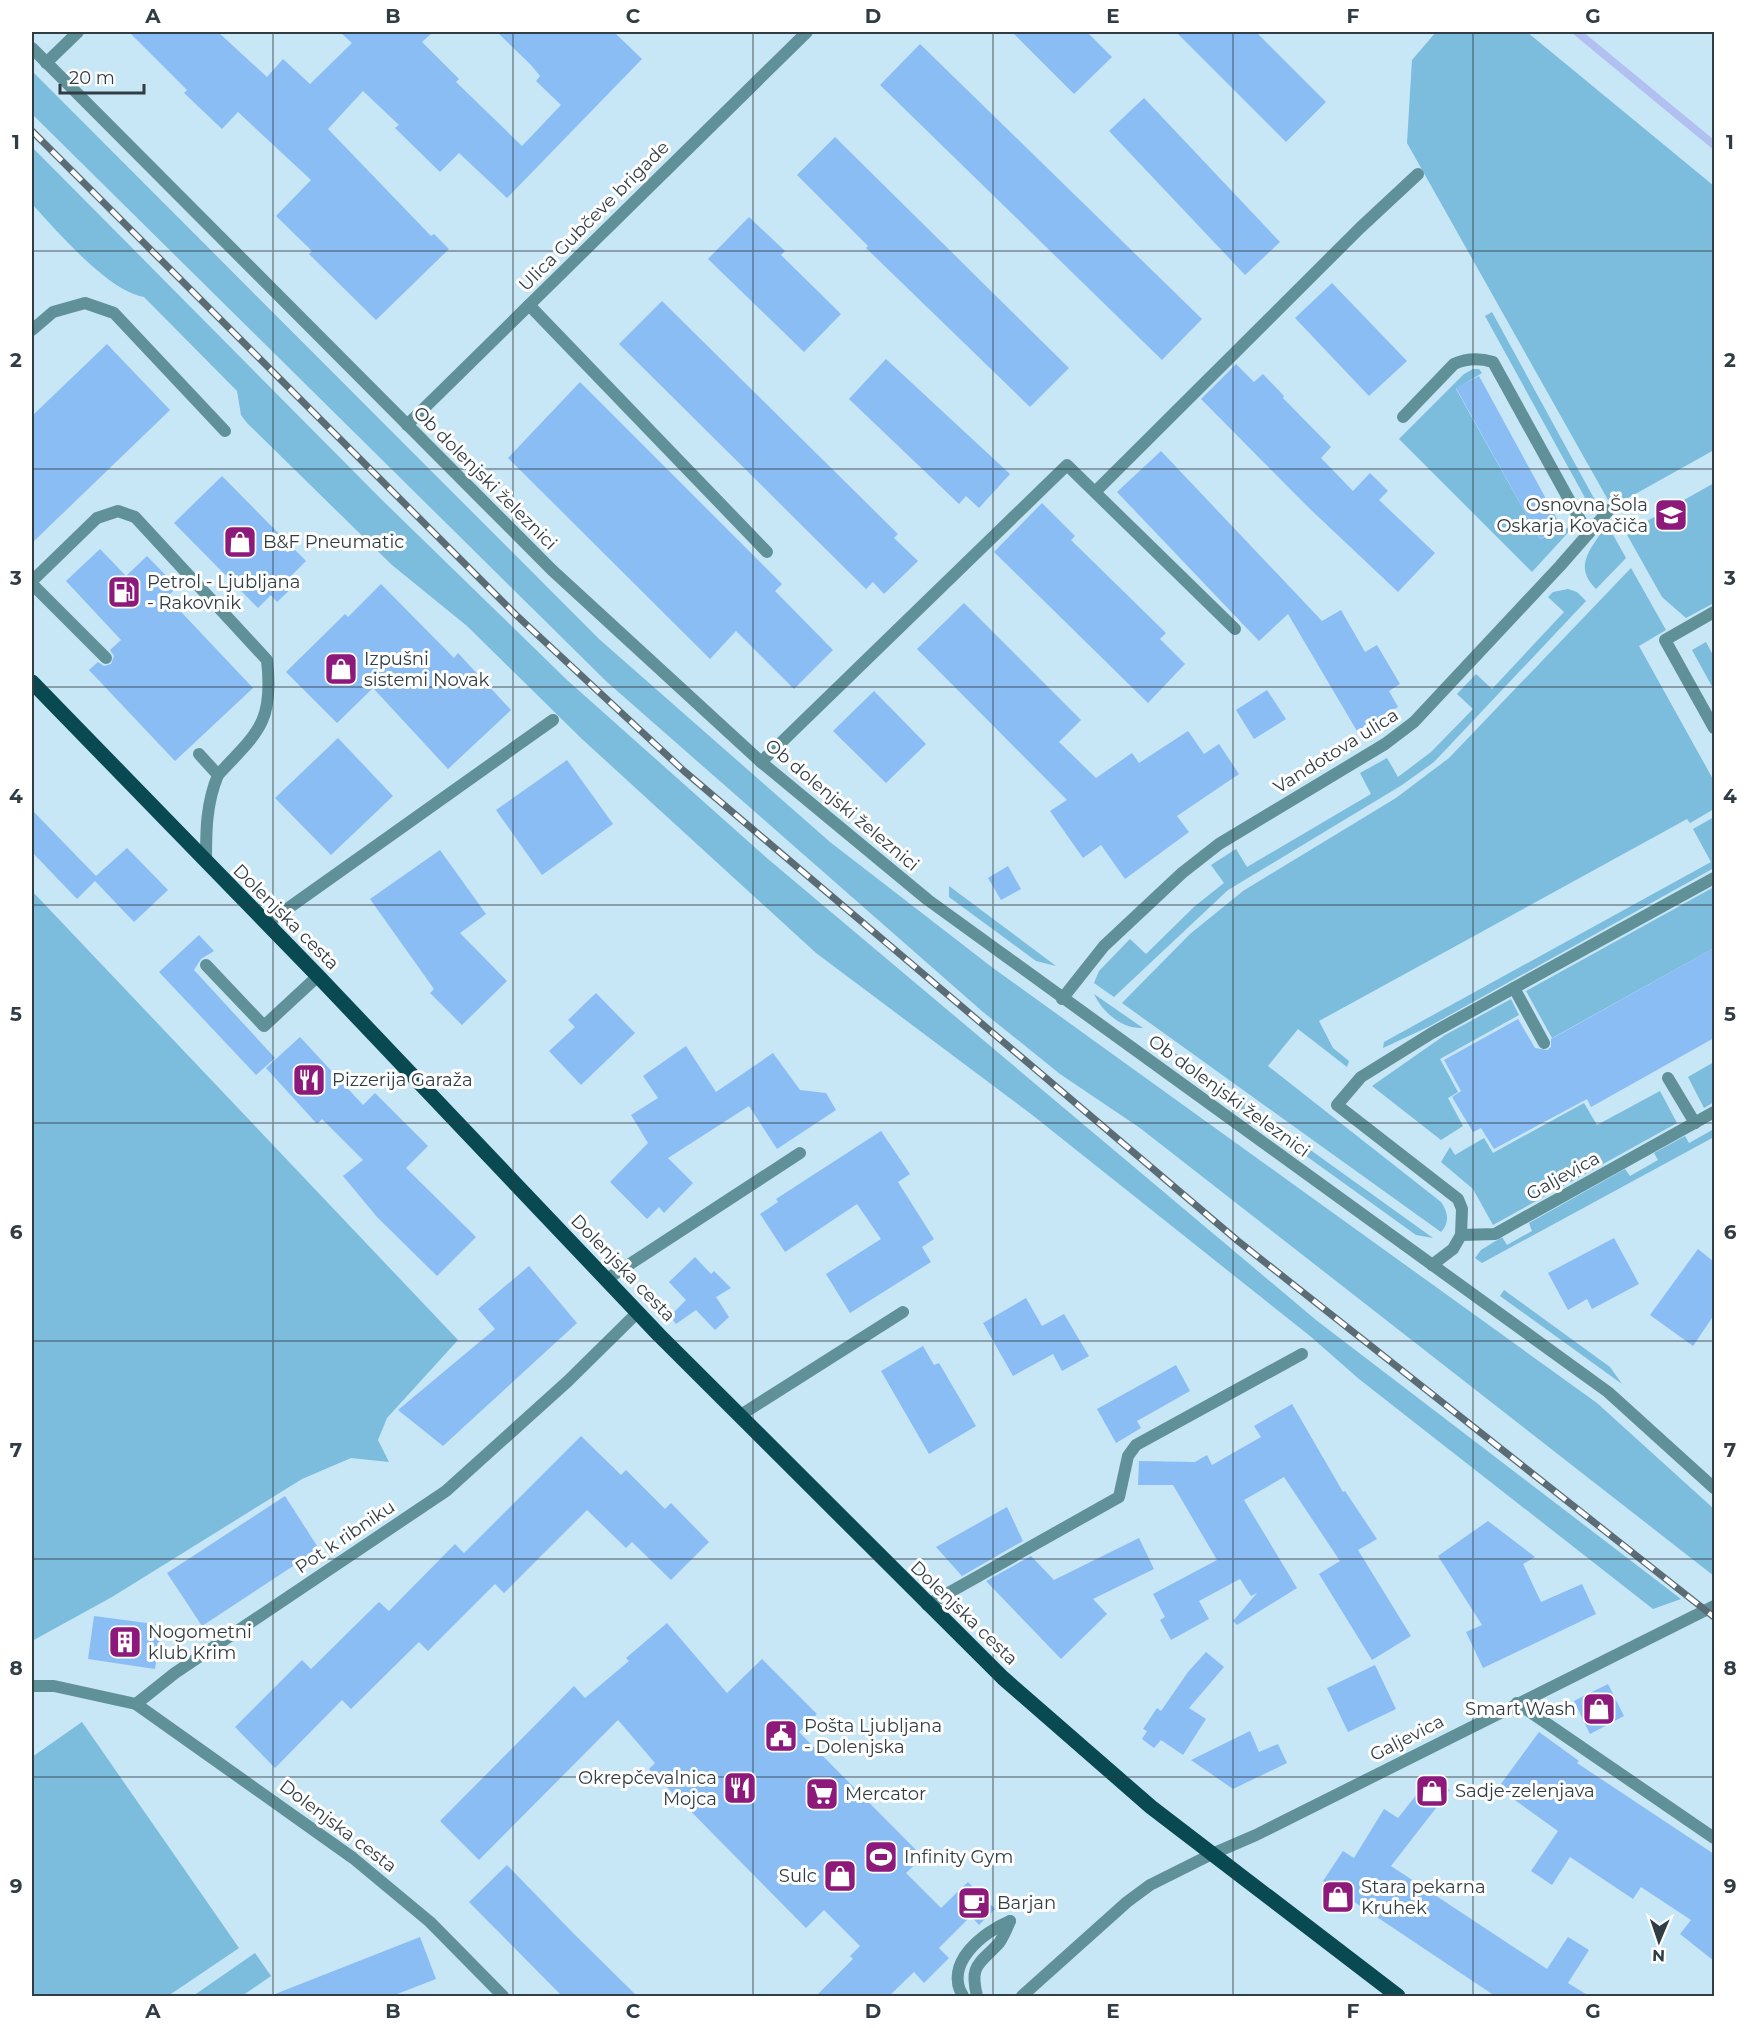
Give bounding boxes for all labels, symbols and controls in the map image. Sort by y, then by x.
text: A [144,4,161,28]
text: B [385,4,401,28]
text: C [626,4,641,28]
text: D [865,4,881,28]
text: E [1106,4,1120,28]
text: F [1347,4,1360,28]
text: G [1585,4,1601,28]
scale bar [60,57,144,95]
text: 20 m [69,67,115,89]
text: 1 [12,130,20,154]
text: 1 [1726,130,1734,154]
street label: Ulica Gubčeve brigade [514,136,674,296]
text: 2 [10,348,22,372]
text: 2 [1724,348,1736,372]
street label: Ob dolenjski železnici [409,402,561,554]
place label: Osnovna Šola Oskarja Kovačiča [1496,494,1648,537]
school or university icon: Osnovna Šola Oskarja Kovačiča [1653,497,1689,533]
shop icon: B&F Pneumatic [222,524,258,560]
place label: B&F Pneumatic [263,531,404,553]
text: 3 [9,566,22,590]
text: 3 [1723,566,1736,590]
place label: Petrol - Ljubljana - Rakovnik [147,571,300,614]
fuel station icon: Petrol - Ljubljana - Rakovnik [106,574,142,610]
place label: Izpušni sistemi Novak [364,648,490,691]
shop icon: Izpušni sistemi Novak [323,651,359,687]
street label: Vandotova ulica [1269,704,1403,798]
street label: Ob dolenjski železnici [761,734,923,876]
text: 4 [9,784,23,808]
text: 4 [1723,784,1737,808]
street label: Dolenjska cesta [228,859,344,975]
text: 5 [10,1002,22,1026]
text: 5 [1724,1002,1736,1026]
street label: Ob dolenjski železnici [1144,1030,1314,1162]
restaurant icon: Pizzerija Garaža [291,1062,327,1098]
place label: Pizzerija Garaža [332,1069,473,1091]
street label: Galjevica [1523,1147,1603,1205]
street label: Dolenjska cesta [566,1210,680,1326]
text: 6 [10,1220,23,1244]
text: 6 [1724,1220,1737,1244]
text: 7 [10,1438,22,1462]
text: 7 [1724,1438,1736,1462]
street label: Pot k ribniku [291,1496,399,1578]
street label: Dolenjska cesta [906,1556,1022,1670]
place label: Nogometni klub Krim [148,1621,252,1664]
building icon: Nogometni klub Krim [107,1624,143,1660]
text: 8 [9,1656,23,1680]
text: 8 [1723,1656,1737,1680]
shop icon: Smart Wash [1581,1691,1617,1727]
place label: Smart Wash [1465,1698,1576,1720]
street label: Galjevica [1366,1710,1448,1766]
place label: Pošta Ljubljana - Dolenjska [804,1715,942,1758]
public building icon: Pošta Ljubljana - Dolenjska [763,1718,799,1754]
place label: Okrepčevalnica Mojca [578,1767,717,1810]
restaurant icon: Okrepčevalnica Mojca [722,1770,758,1806]
shop icon: Sadje-zelenjava [1414,1773,1450,1809]
street label: Dolenjska cesta [275,1775,401,1877]
supermarket icon: Mercator [804,1776,840,1812]
place label: Sadje-zelenjava [1455,1780,1595,1802]
place label: Mercator [845,1783,926,1805]
sports icon: Infinity Gym [863,1839,899,1875]
place label: Infinity Gym [904,1846,1013,1868]
shop icon: Sulc [822,1858,858,1894]
place label: Sulc [779,1865,817,1887]
text: 9 [10,1874,22,1898]
text: 9 [1724,1874,1736,1898]
place label: Stara pekarna Kruhek [1361,1876,1486,1919]
shop icon: Stara pekarna Kruhek [1320,1879,1356,1915]
cafe icon: Barjan [956,1885,992,1921]
place label: Barjan [997,1892,1056,1914]
north arrow [1629,1911,1689,1971]
text: N [1652,1946,1665,1965]
text: A [144,1999,161,2023]
text: B [385,1999,401,2023]
text: C [626,1999,641,2023]
text: D [865,1999,881,2023]
text: E [1106,1999,1120,2023]
text: F [1347,1999,1360,2023]
text: G [1585,1999,1601,2023]

